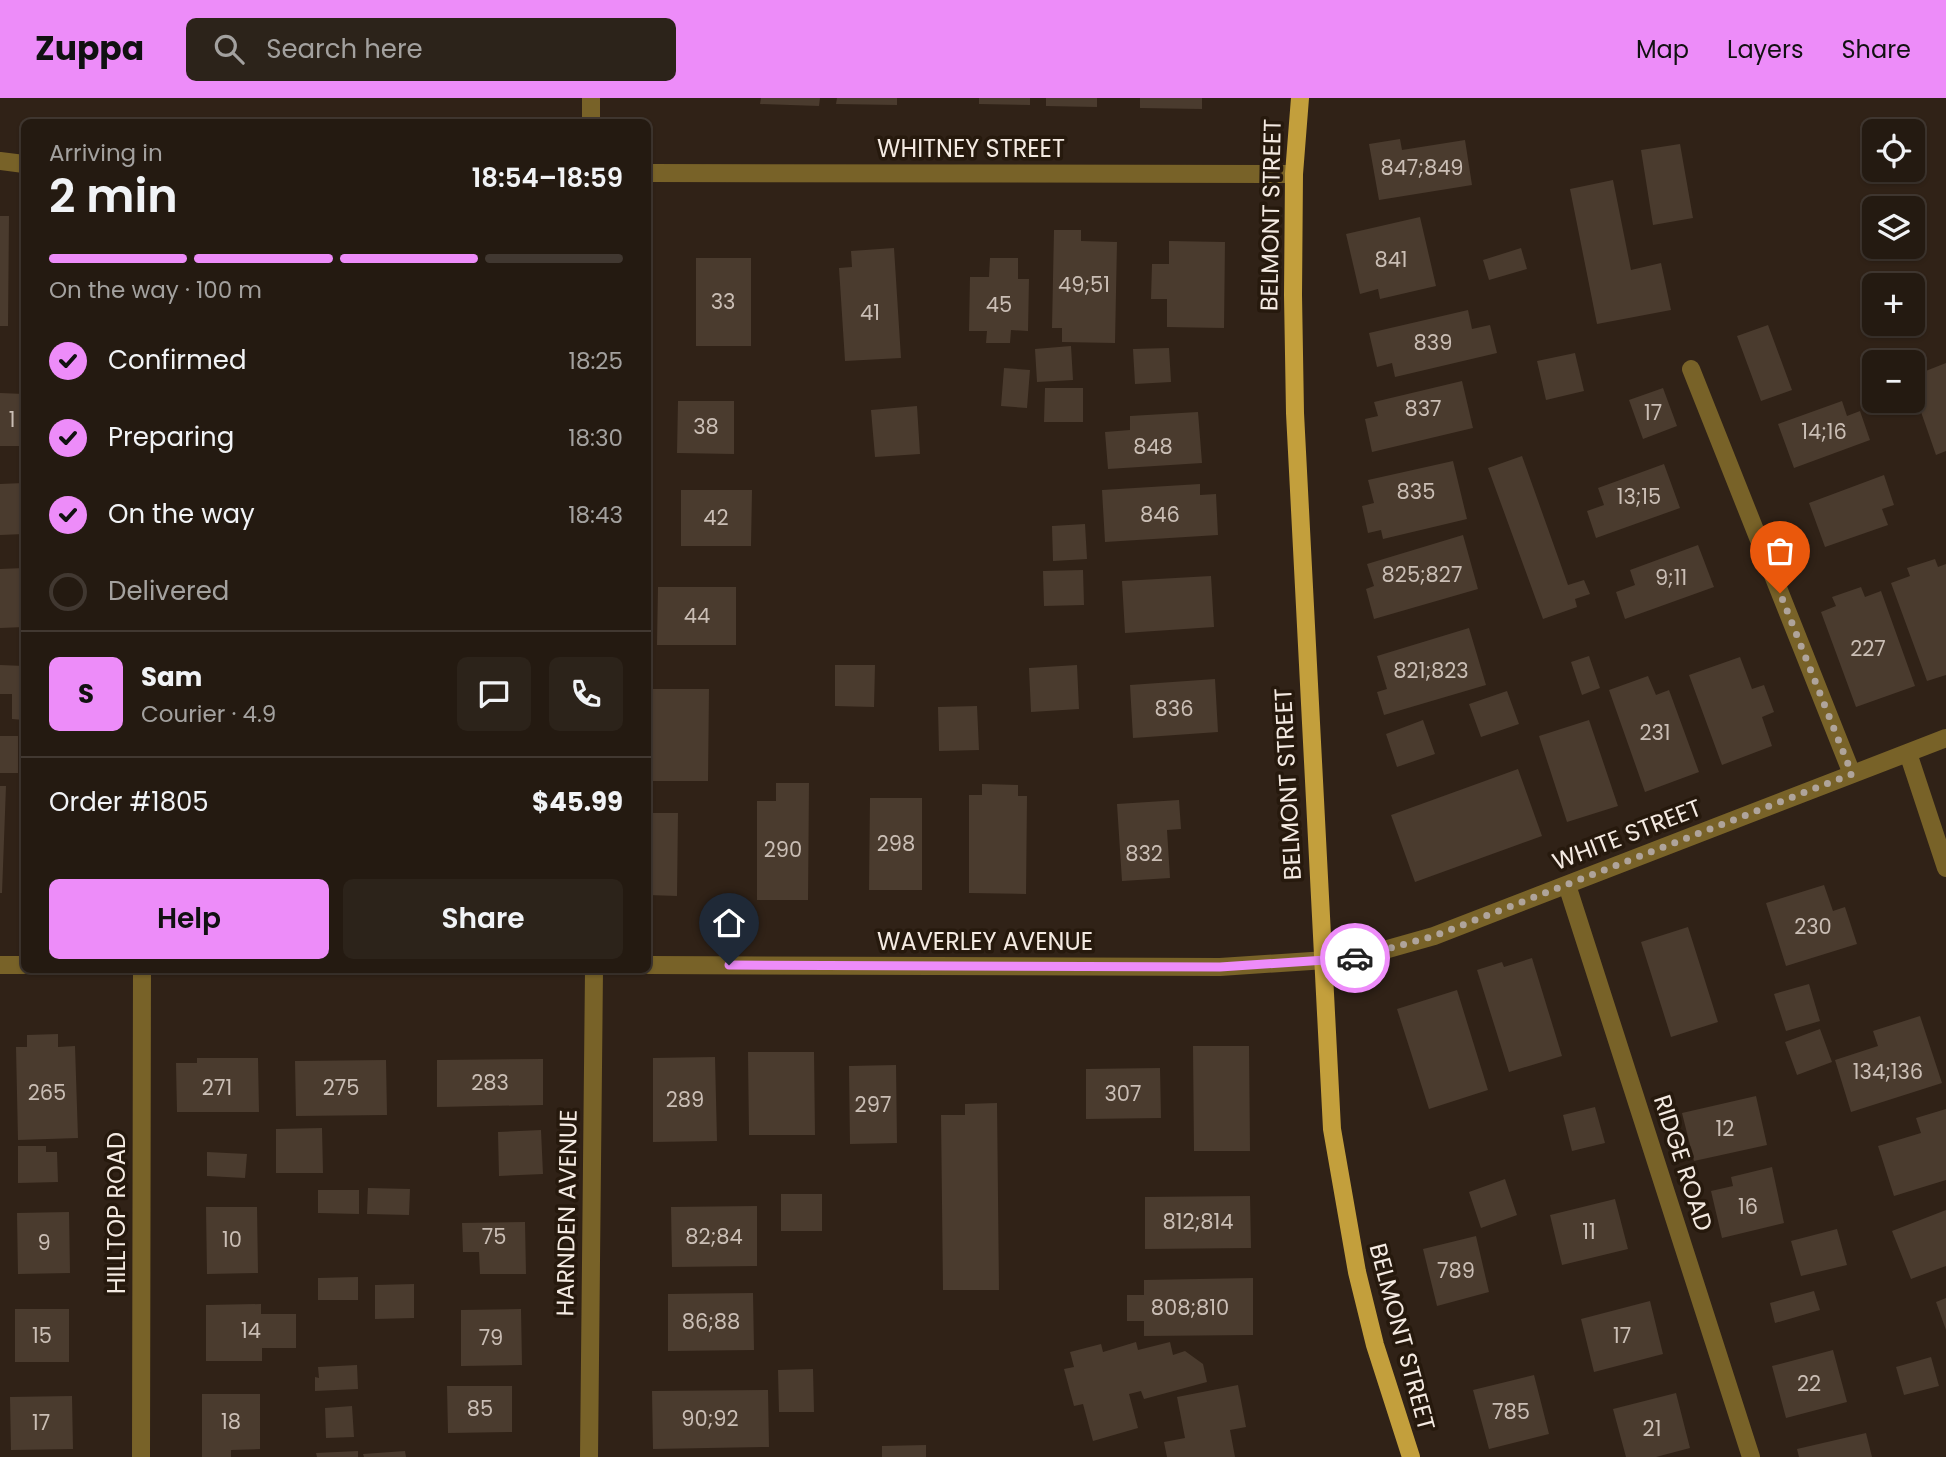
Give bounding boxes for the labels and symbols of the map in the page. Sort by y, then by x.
street label: BELMONT STREET [1252,118,1289,311]
street label: WHITNEY STREET [877,132,1065,165]
house number: 847;849 [1380,153,1464,182]
house number: 841 [1374,245,1408,274]
house number: 49;51 [1058,270,1110,299]
house number: 33 [711,287,735,316]
house number: 45 [986,290,1012,319]
house number: 41 [860,298,880,327]
house number: 839 [1414,328,1452,357]
house number: 837 [1404,394,1442,423]
house number: 17 [1644,398,1662,427]
house number: 1 [9,405,15,434]
house number: 38 [693,412,719,441]
house number: 14;16 [1801,417,1847,446]
house number: 848 [1133,432,1173,461]
house number: 835 [1397,477,1435,506]
house number: 13;15 [1617,482,1661,511]
house number: 846 [1140,500,1180,529]
house number: 42 [703,503,729,532]
pin [1750,521,1810,593]
house number: 825;827 [1382,560,1462,589]
house number: 9;11 [1655,563,1687,592]
house number: 44 [684,601,710,630]
house number: 227 [1850,634,1886,663]
house number: 821;823 [1393,656,1469,685]
street label: BELMONT STREET [1266,687,1309,881]
house number: 836 [1155,694,1193,723]
house number: 231 [1639,718,1671,747]
street label: WHITE STREET [1548,791,1706,878]
house number: 298 [877,829,915,858]
house number: 290 [764,835,802,864]
house number: 832 [1125,839,1163,868]
pin [699,893,759,965]
house number: 230 [1794,912,1832,941]
courier [1320,923,1390,993]
street label: WAVERLEY AVENUE [877,925,1093,958]
house number: 134;136 [1853,1057,1923,1086]
house number: 283 [471,1068,509,1097]
house number: 271 [202,1073,232,1102]
house number: 275 [323,1073,359,1102]
house number: 265 [28,1078,66,1107]
house number: 307 [1104,1079,1142,1108]
house number: 289 [666,1085,704,1114]
house number: 297 [855,1090,891,1119]
street label: RIDGE ROAD [1646,1090,1721,1235]
street label: HARNDEN AVENUE [548,1109,585,1317]
house number: 12 [1716,1114,1734,1143]
street label: HILLTOP ROAD [100,1132,133,1294]
house number: 16 [1738,1192,1758,1221]
house number: 812;814 [1163,1207,1233,1236]
house number: 11 [1582,1217,1596,1246]
house number: 75 [482,1222,506,1251]
house number: 82;84 [685,1222,743,1251]
house number: 10 [222,1225,242,1254]
house number: 9 [37,1228,51,1257]
street label: BELMONT STREET [1362,1240,1443,1434]
house number: 789 [1437,1256,1475,1285]
house number: 808;810 [1151,1293,1229,1322]
house number: 86;88 [682,1307,740,1336]
house number: 14 [241,1316,261,1345]
house number: 15 [32,1321,52,1350]
house number: 17 [1613,1321,1631,1350]
house number: 79 [479,1323,503,1352]
house number: 22 [1797,1369,1821,1398]
house number: 85 [467,1394,493,1423]
house number: 785 [1492,1397,1530,1426]
house number: 90;92 [681,1404,739,1433]
house number: 18 [221,1407,241,1436]
house number: 17 [32,1408,50,1437]
house number: 21 [1643,1414,1661,1443]

